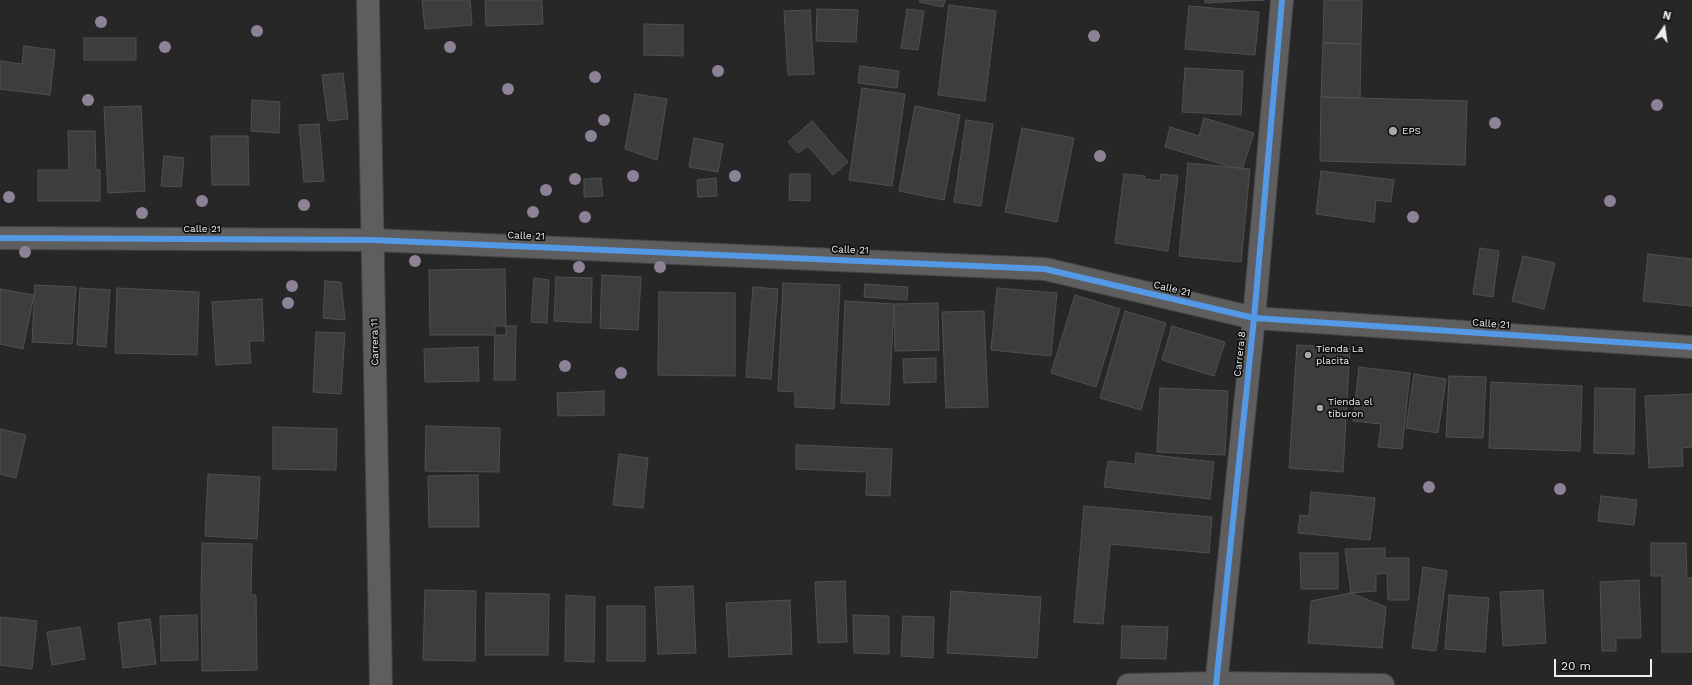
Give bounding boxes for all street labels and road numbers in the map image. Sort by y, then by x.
street label: Calle 21 [183,223,221,235]
street label: Calle 21 [507,229,545,243]
street label: Calle 21 [831,243,869,257]
street label: Calle 21 [1152,279,1192,299]
street label: Calle 21 [1472,317,1510,331]
street label: Carrera 11 [369,318,381,366]
street label: Carrera 8 [1232,331,1248,377]

